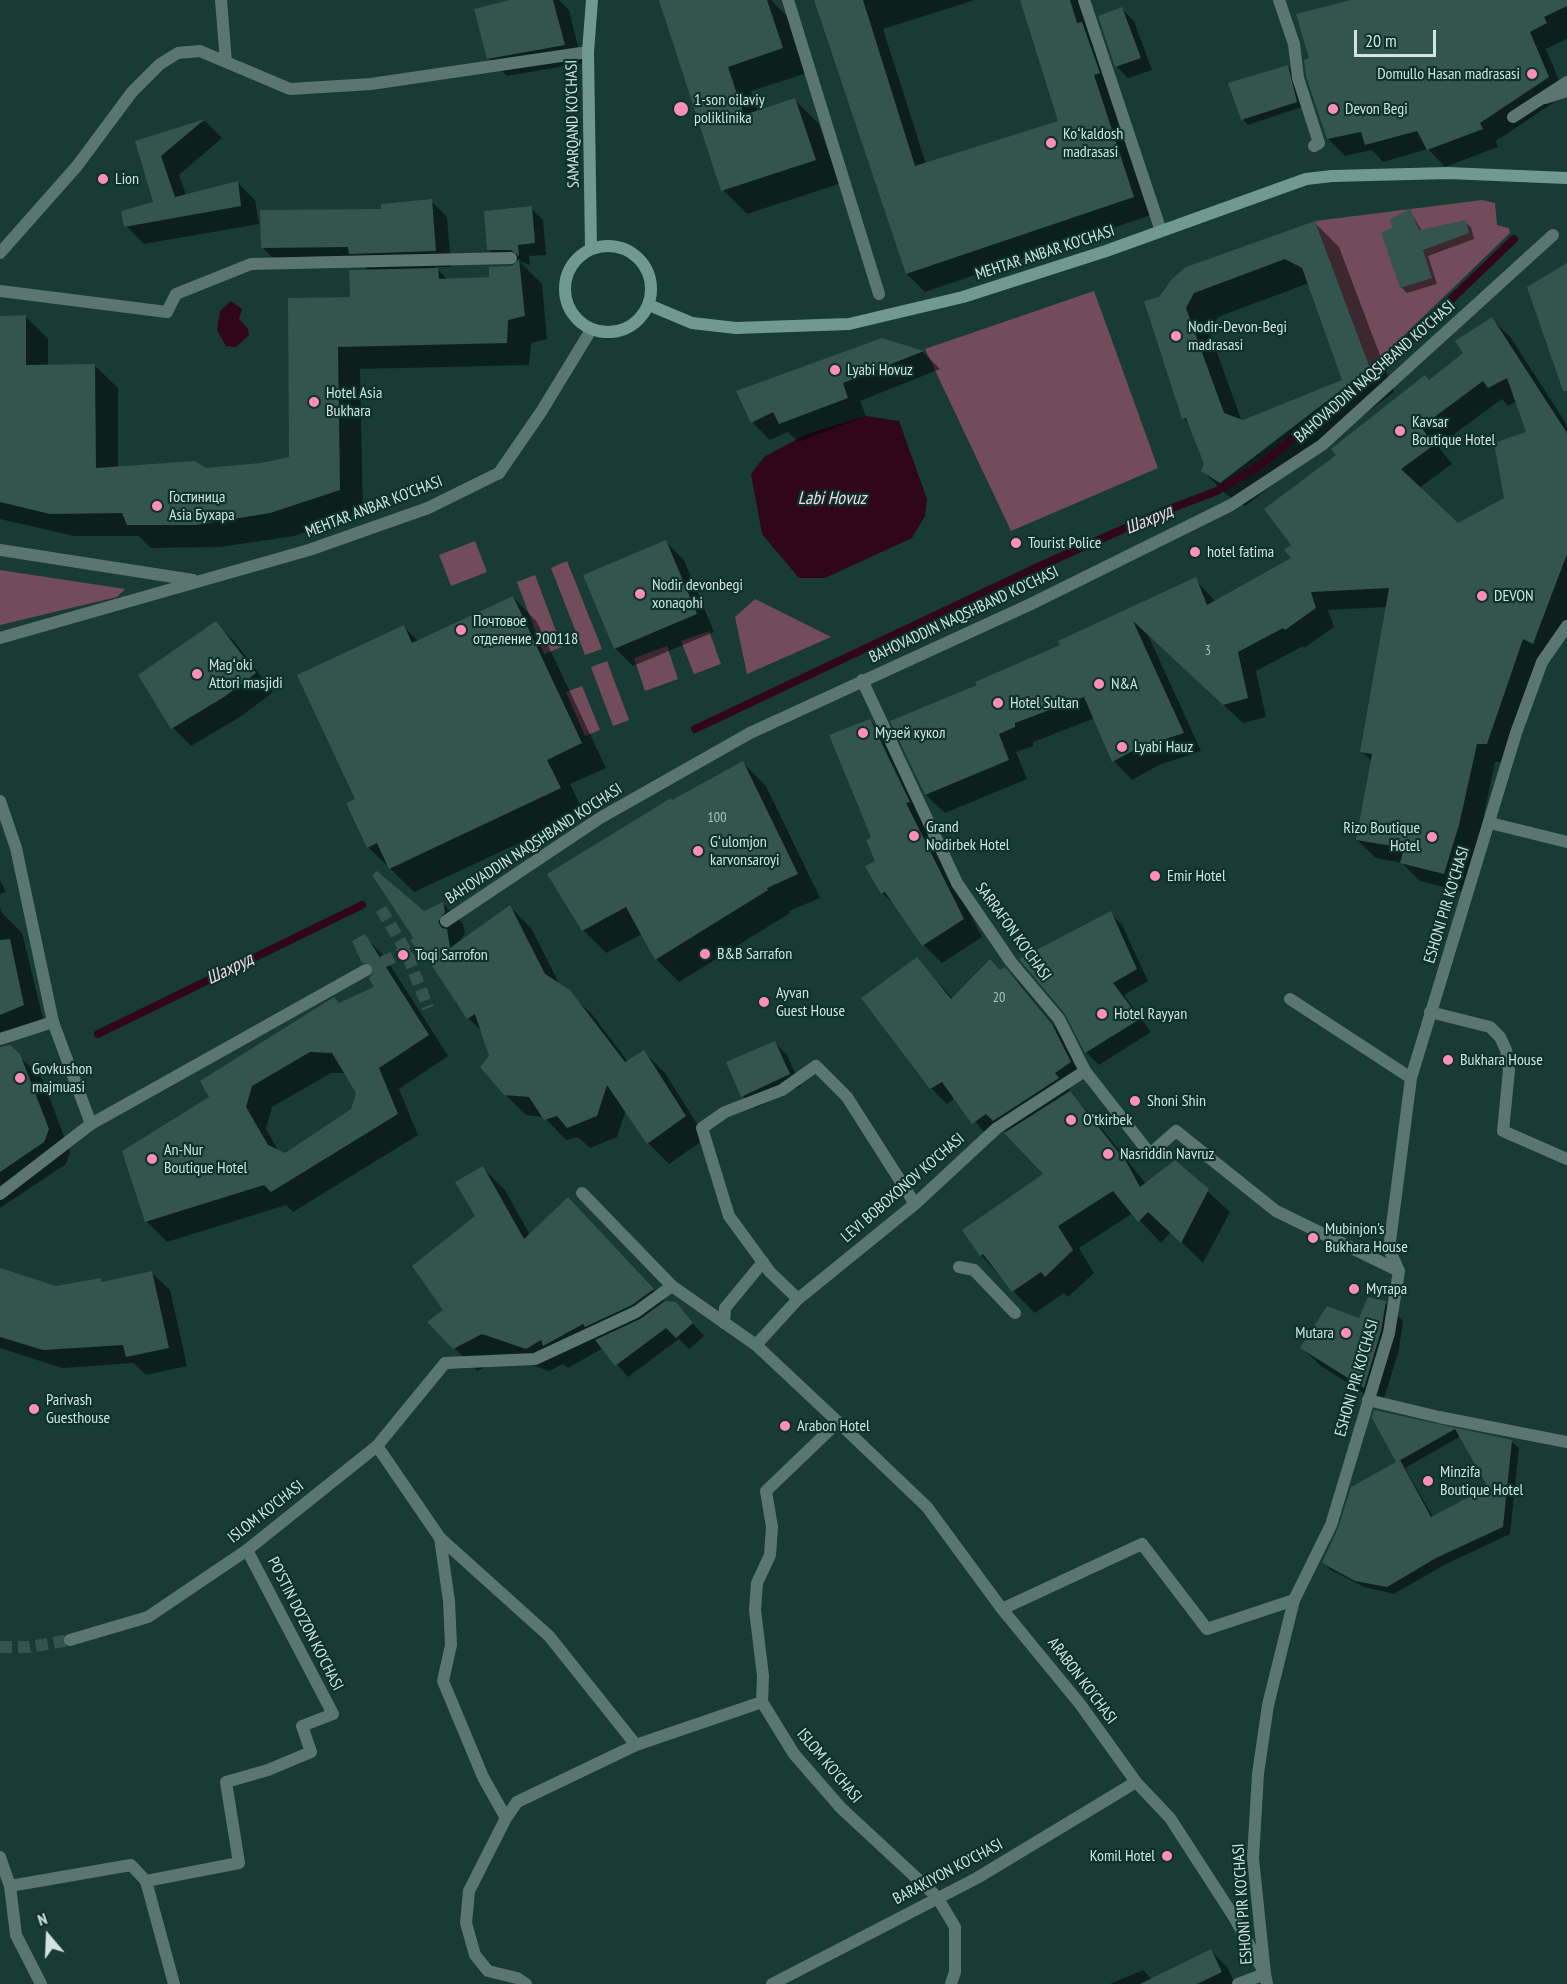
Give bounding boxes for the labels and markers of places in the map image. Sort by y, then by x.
place label: Domullo Hasan madrasasi [1377,64,1520,84]
marker: Domullo Hasan madrasasi [1525,67,1539,81]
place label: 1-son oilaviy poliklinika [694,90,765,128]
place label: Devon Begi [1345,99,1408,119]
marker: 1-son oilaviy poliklinika [672,100,690,118]
marker: Devon Begi [1326,102,1340,116]
place label: Koʻkaldosh madrasasi [1063,124,1123,162]
marker: Koʻkaldosh madrasasi [1044,136,1058,150]
place label: Lion [115,169,139,189]
marker: Lion [96,172,110,186]
place label: Nodir-Devon-Begi madrasasi [1188,317,1287,355]
marker: Nodir-Devon-Begi madrasasi [1169,329,1183,343]
place label: Lyabi Hovuz [847,360,913,380]
marker: Lyabi Hovuz [828,363,842,377]
place label: Hotel Asia Bukhara [326,383,382,421]
marker: Hotel Asia Bukhara [307,395,321,409]
place label: Kavsar Boutique Hotel [1412,412,1495,450]
marker: Kavsar Boutique Hotel [1393,424,1407,438]
place label: Гостиница Asia Бухара [169,487,235,525]
marker: Гостиница Asia Бухара [150,499,164,513]
place label: Tourist Police [1028,533,1101,553]
marker: Tourist Police [1009,536,1023,550]
place label: hotel fatima [1207,542,1274,562]
marker: hotel fatima [1188,545,1202,559]
place label: Nodir devonbegi xonaqohi [652,575,743,613]
place label: DEVON [1494,586,1534,606]
marker: Nodir devonbegi xonaqohi [633,587,647,601]
marker: DEVON [1475,589,1489,603]
place label: Почтовое отделение 200118 [473,611,578,649]
marker: Почтовое отделение 200118 [454,623,468,637]
place label: Magʻoki Attori masjidi [209,655,283,693]
marker: Magʻoki Attori masjidi [190,667,204,681]
place label: N&A [1111,674,1138,694]
marker: N&A [1092,677,1106,691]
place label: Hotel Sultan [1010,693,1079,713]
marker: Hotel Sultan [991,696,1005,710]
place label: Музей кукол [875,723,946,743]
marker: Музей кукол [856,726,870,740]
place label: Lyabi Hauz [1134,737,1193,757]
marker: Lyabi Hauz [1115,740,1129,754]
place label: Grand Nodirbek Hotel [926,817,1010,855]
place label: Rizo Boutique Hotel [1343,818,1420,856]
marker: Grand Nodirbek Hotel [907,829,921,843]
marker: Rizo Boutique Hotel [1425,830,1439,844]
place label: Gʻulomjon karvonsaroyi [710,832,780,870]
marker: Gʻulomjon karvonsaroyi [691,844,705,858]
place label: Emir Hotel [1167,866,1226,886]
marker: Emir Hotel [1148,869,1162,883]
place label: B&B Sarrafon [717,944,792,964]
place label: Toqi Sarrofon [415,945,488,965]
marker: B&B Sarrafon [698,947,712,961]
marker: Toqi Sarrofon [396,948,410,962]
place label: Ayvan Guest House [776,983,845,1021]
marker: Ayvan Guest House [757,995,771,1009]
place label: Hotel Rayyan [1114,1004,1187,1024]
marker: Hotel Rayyan [1095,1007,1109,1021]
place label: Bukhara House [1460,1050,1543,1070]
marker: Bukhara House [1441,1053,1455,1067]
place label: Govkushon majmuasi [32,1059,92,1097]
marker: Govkushon majmuasi [13,1071,27,1085]
place label: Shoni Shin [1147,1091,1206,1111]
marker: Shoni Shin [1128,1094,1142,1108]
place label: O'tkirbek [1083,1110,1132,1130]
marker: O'tkirbek [1064,1113,1078,1127]
place label: An-Nur Boutique Hotel [164,1140,247,1178]
place label: Nasriddin Navruz [1120,1144,1214,1164]
marker: Nasriddin Navruz [1101,1147,1115,1161]
marker: An-Nur Boutique Hotel [145,1152,159,1166]
place label: Mubinjon's Bukhara House [1325,1219,1408,1257]
marker: Mubinjon's Bukhara House [1306,1231,1320,1245]
place label: Мутара [1366,1279,1407,1299]
marker: Мутара [1347,1282,1361,1296]
place label: Mutara [1295,1323,1334,1343]
marker: Mutara [1339,1326,1353,1340]
place label: Parivash Guesthouse [46,1390,110,1428]
marker: Parivash Guesthouse [27,1402,41,1416]
place label: Arabon Hotel [797,1416,870,1436]
marker: Arabon Hotel [778,1419,792,1433]
place label: Minzifa Boutique Hotel [1440,1462,1523,1500]
marker: Minzifa Boutique Hotel [1421,1474,1435,1488]
place label: Komil Hotel [1090,1846,1155,1866]
marker: Komil Hotel [1160,1849,1174,1863]

